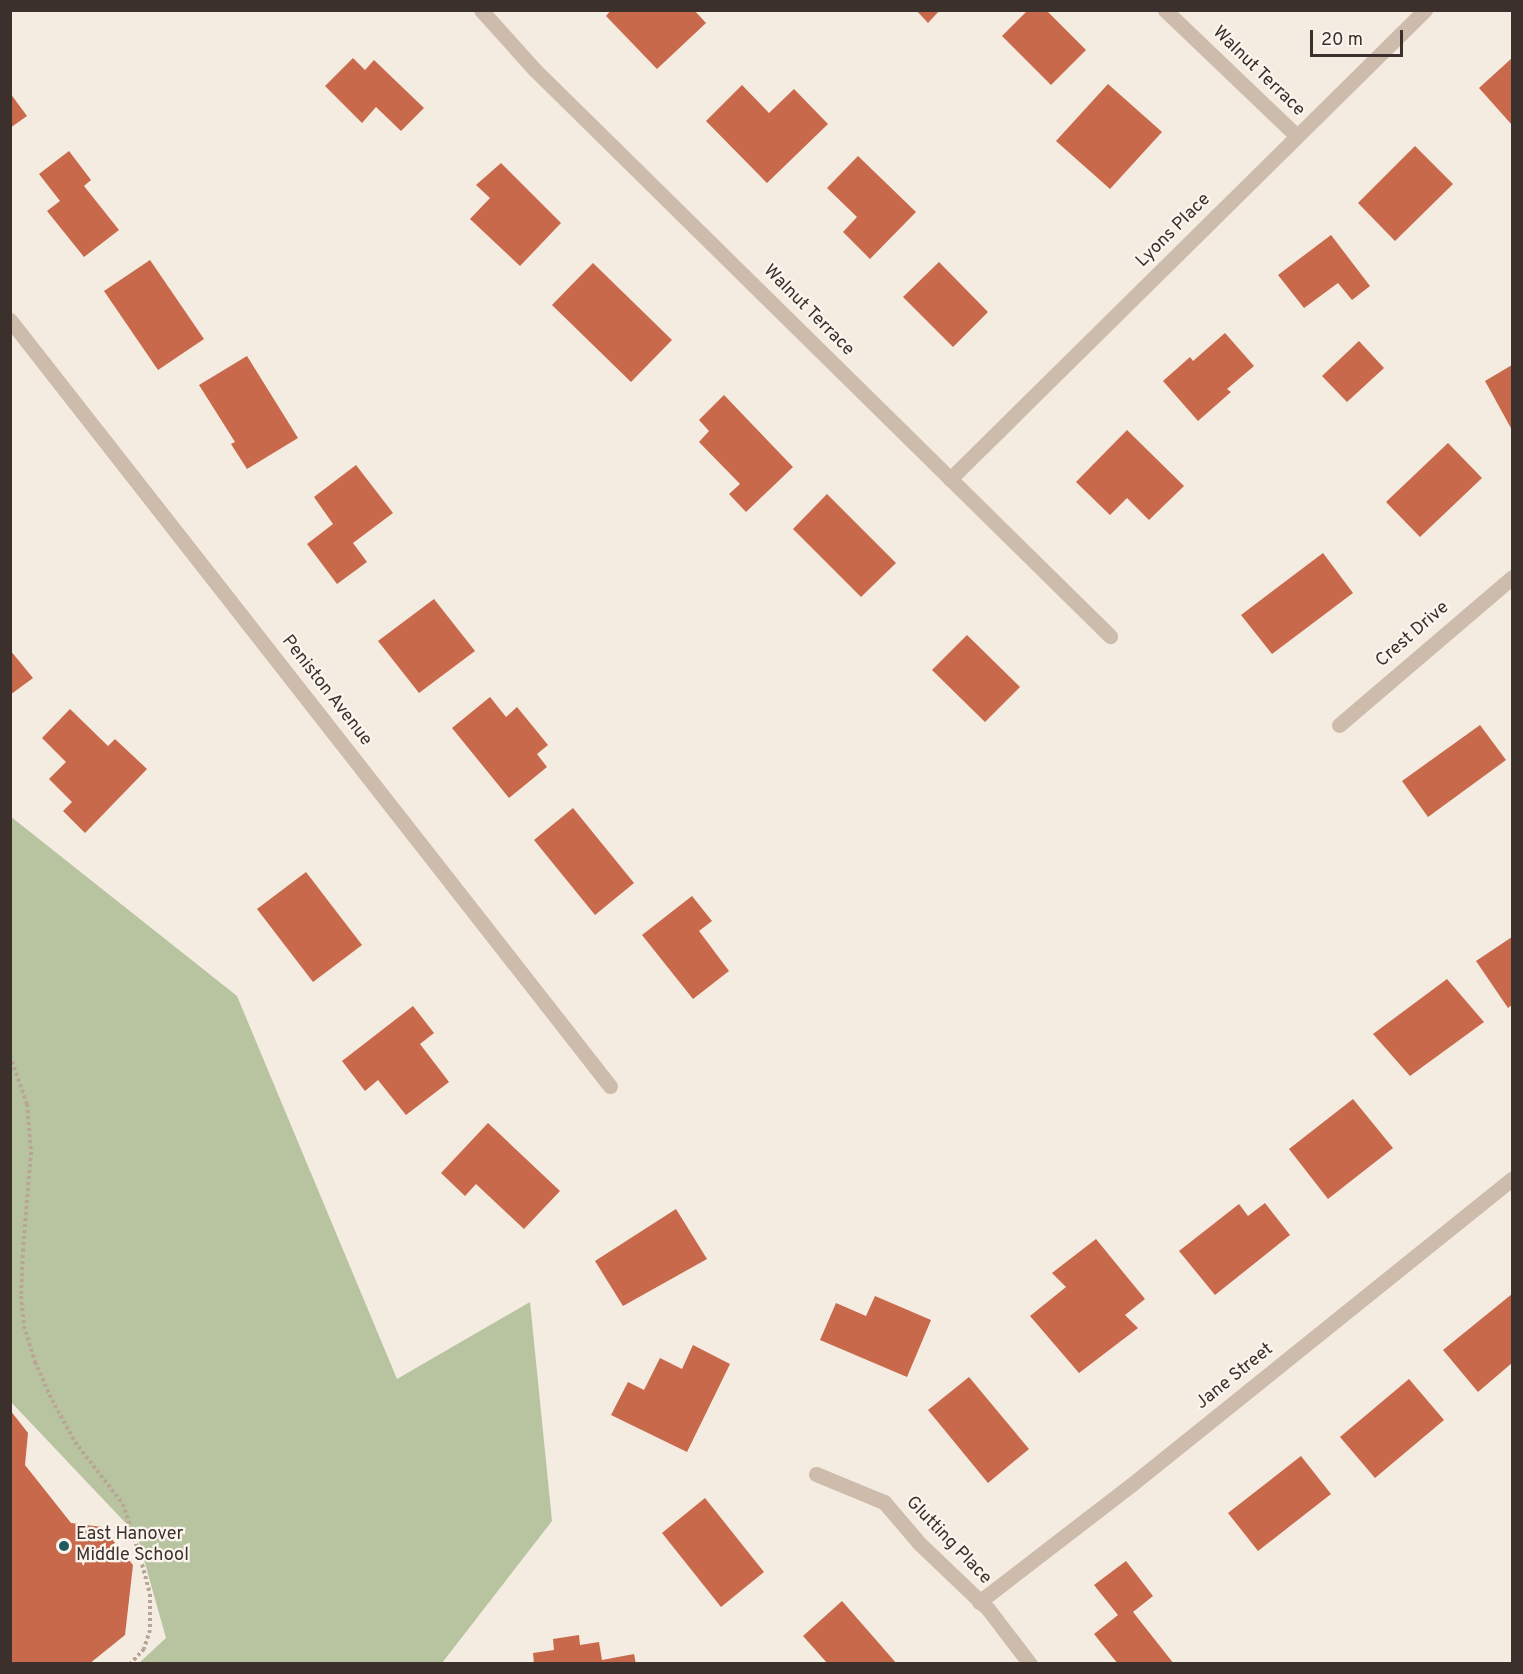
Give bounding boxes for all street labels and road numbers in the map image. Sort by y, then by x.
street label: Walnut Terrace [1207,22,1309,122]
street label: Lyons Place [1132,189,1216,273]
street label: Walnut Terrace [758,261,858,361]
street label: Crest Drive [1372,597,1454,673]
street label: Peniston Avenue [276,631,376,751]
street label: Jane Street [1192,1339,1278,1415]
street label: Glutting Place [901,1492,995,1590]

